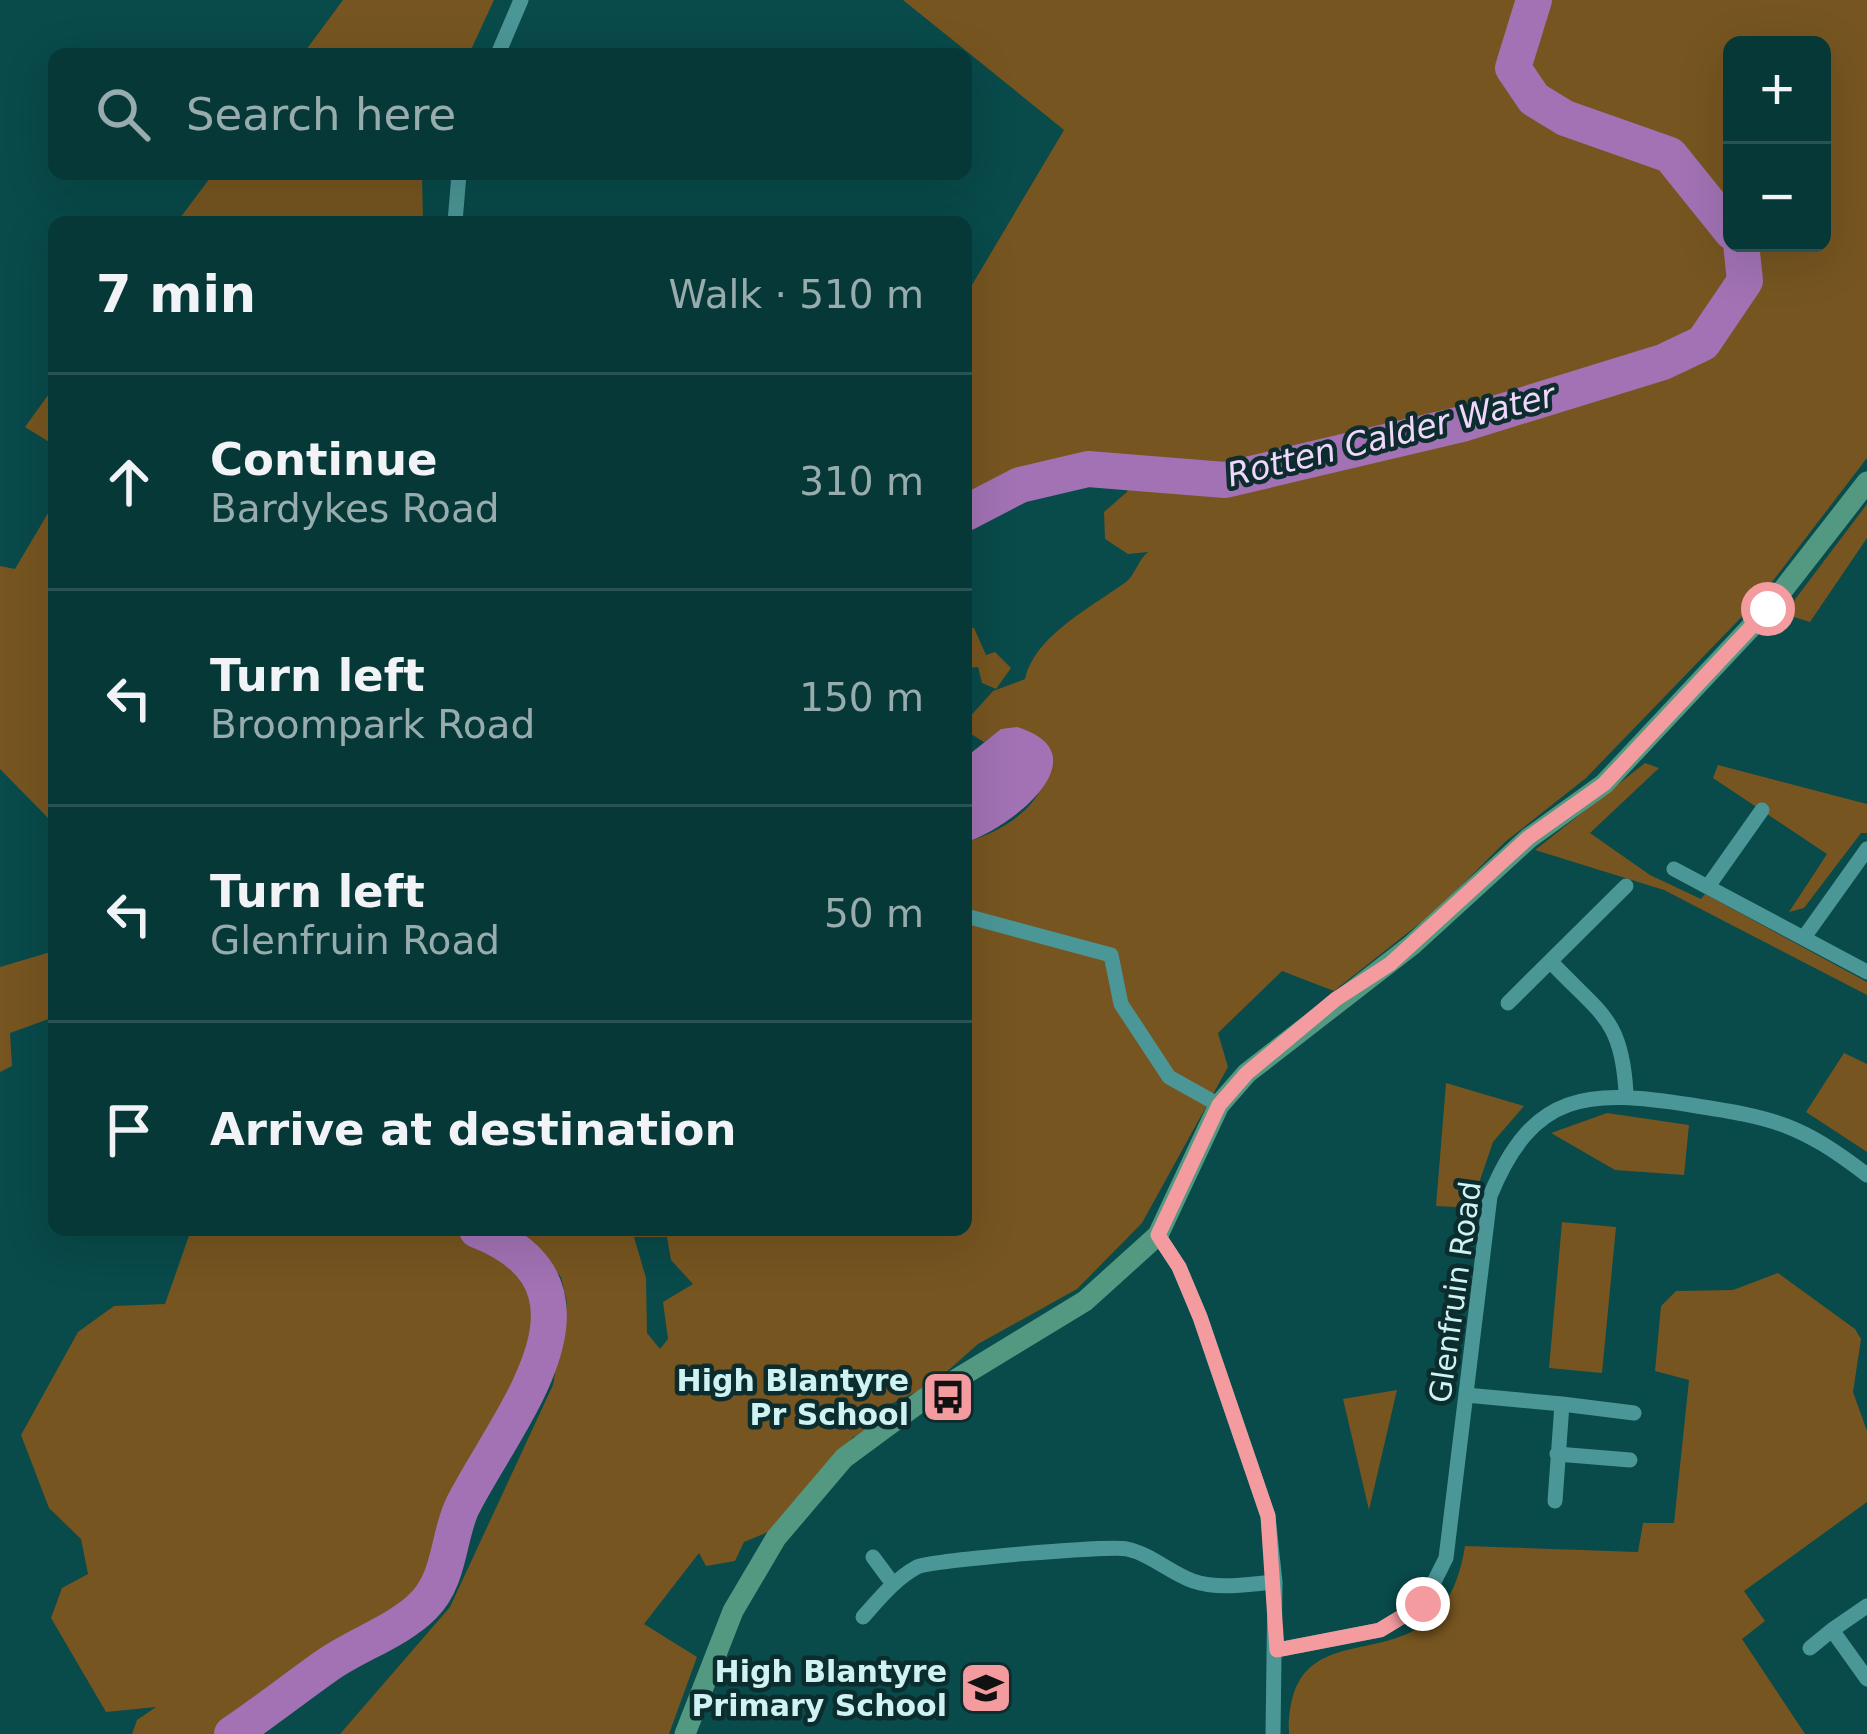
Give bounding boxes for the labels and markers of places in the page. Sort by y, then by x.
place label: High Blantyre Pr School [677,1363,909,1432]
bus stop icon: High Blantyre Pr School [920,1369,976,1425]
place label: High Blantyre Primary School [691,1654,947,1723]
school or university icon: High Blantyre Primary School [958,1660,1014,1716]

